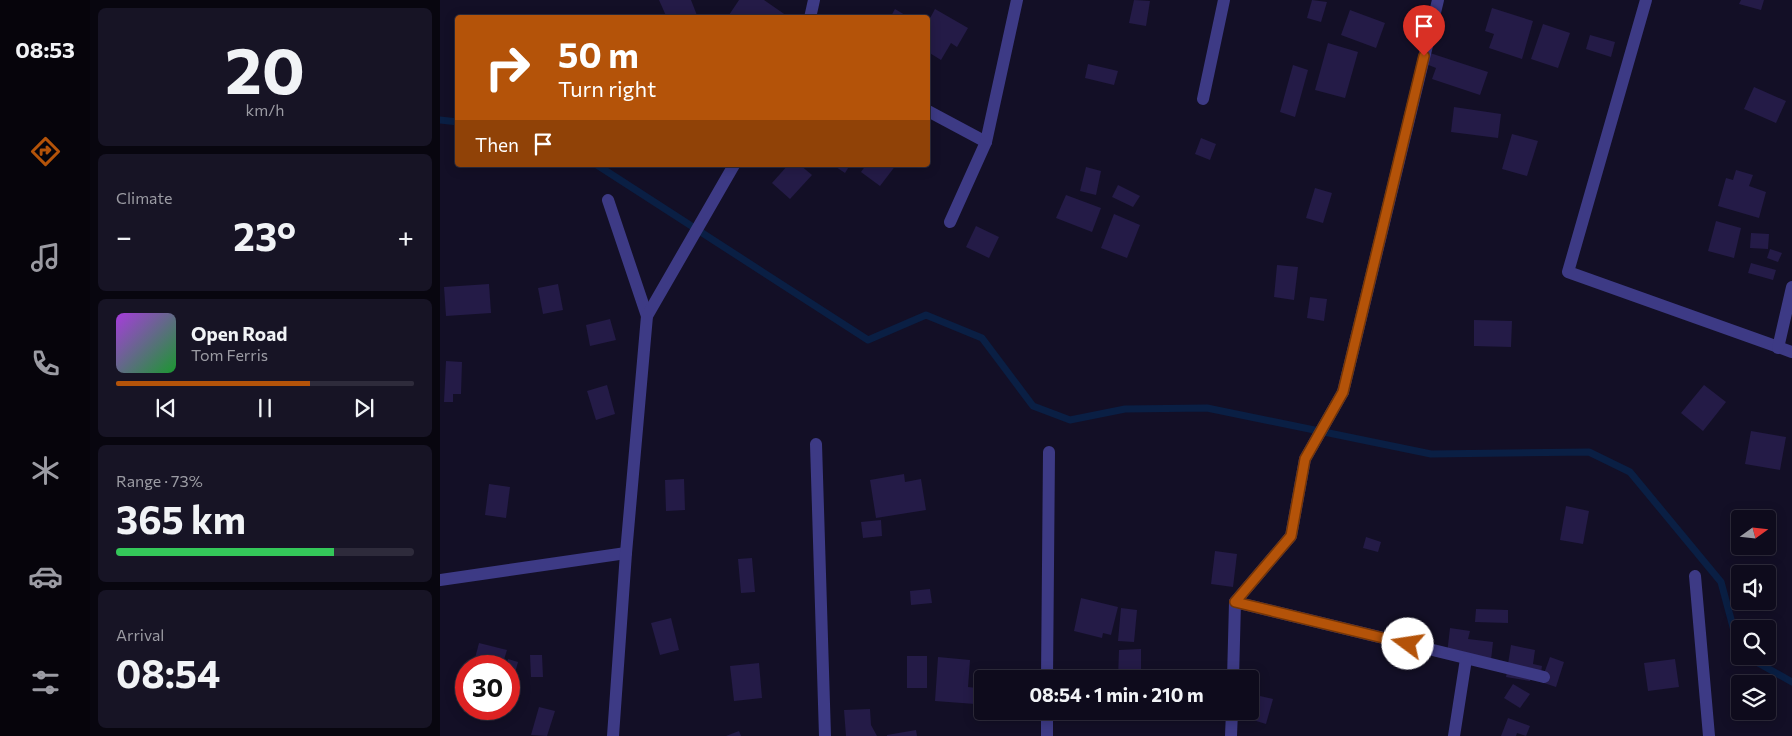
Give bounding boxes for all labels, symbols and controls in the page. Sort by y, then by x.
pin [1403,5,1445,56]
icon: arrive [1410,12,1438,40]
text: 20 [225,28,305,107]
text: 50 m [558,32,639,75]
icon: right [475,35,540,100]
text: 08:53 [15,36,75,63]
text: Turn right [558,75,656,102]
text: km/h [246,100,284,119]
icon: arrive [529,130,557,158]
text: Then [475,133,519,156]
icon: directions [28,134,63,169]
text: Climate [116,188,172,207]
text: 23° [233,212,296,259]
text: − [116,219,132,253]
text: + [398,219,414,253]
icon: music [28,240,63,275]
text: Open Road [191,322,287,345]
text: Tom Ferris [191,345,268,364]
icon: phone [28,346,63,381]
icon: previous [152,394,180,422]
icon: pause [251,394,279,422]
icon: next [350,394,378,422]
icon: climate [28,453,63,488]
text: Range · 73% [116,471,203,490]
text: 365 km [116,495,246,542]
north arrow [1731,510,1776,555]
map controls [1731,510,1776,720]
icon: car [28,559,63,594]
button: sound [1731,565,1776,610]
position arrow [1381,617,1433,669]
button: search [1731,620,1776,665]
text: Arrival [116,625,164,644]
text: 08:54 [116,649,220,696]
speed limit sign: 30 [455,655,520,720]
icon: filters [28,665,63,700]
button: layers [1731,675,1776,720]
text: 08:54 · 1 min · 210 m [1029,683,1204,706]

